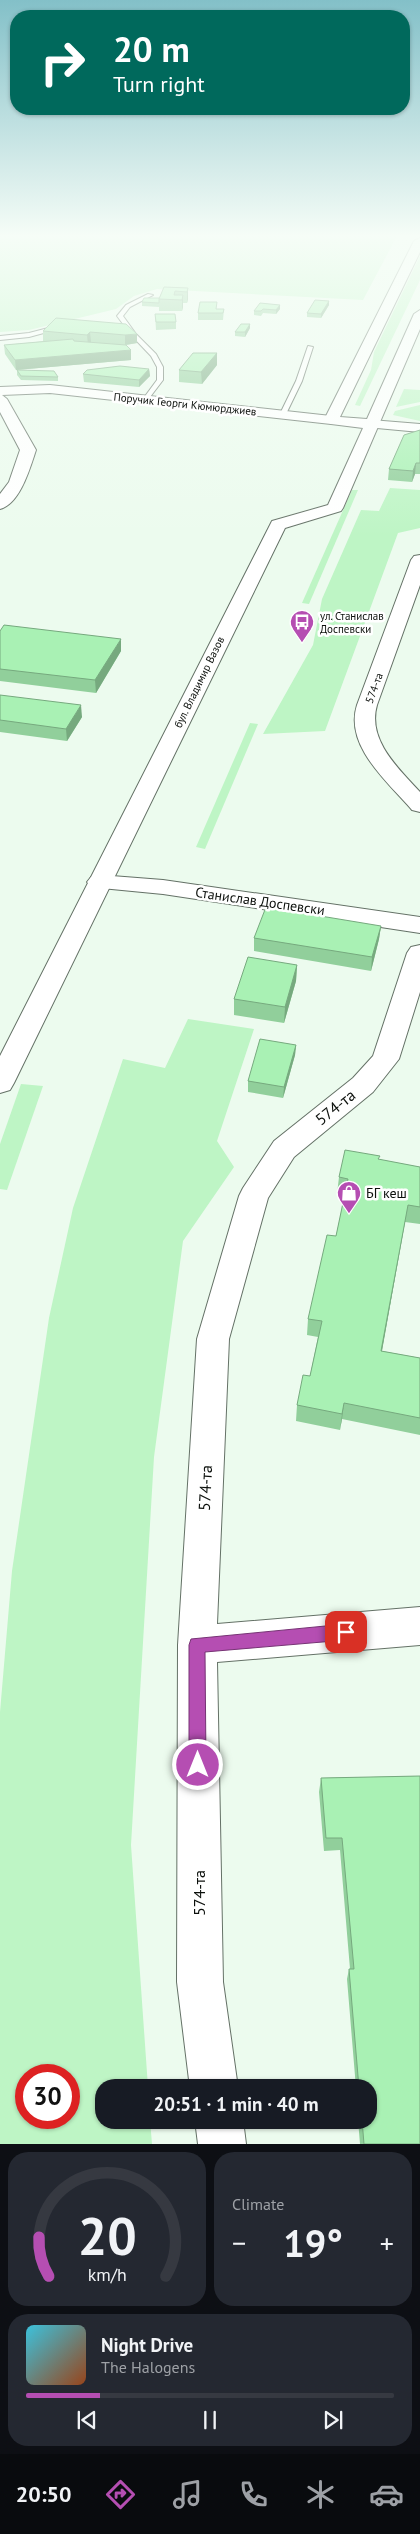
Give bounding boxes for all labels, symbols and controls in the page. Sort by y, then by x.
text: 20 m [113,26,190,72]
icon: right [30,30,95,95]
text: Turn right [113,70,205,98]
street label: Поручик Георги Кюмюрджиев [113,390,257,418]
bus stop icon: ул. Станислав Доспевски [289,609,315,643]
place label: ул. Станислав Доспевски [320,609,384,636]
street label: бул. Владимир Вазов [171,634,227,730]
street label: 574-та [362,671,386,705]
street label: Станислав Доспевски [194,883,326,919]
street label: 574-та [311,1085,359,1129]
shop icon: БГ кеш [336,1180,362,1214]
place label: БГ кеш [366,1184,407,1202]
street label: 574-та [194,1465,216,1511]
pin [325,1611,367,1653]
icon: arrive [332,1618,360,1646]
position arrow [171,1738,223,1790]
street label: 574-та [189,1870,209,1916]
speed limit sign: 30 [15,2064,80,2129]
text: 20:51 · 1 min · 40 m [153,2092,319,2116]
text: Climate [232,2194,284,2214]
text: 20 [78,2202,136,2269]
text: 19° [283,2218,343,2267]
text: − [232,2224,246,2261]
text: + [380,2224,394,2261]
text: km/h [87,2263,127,2286]
text: Night Drive [101,2333,193,2357]
text: The Halogens [101,2357,195,2377]
icon: previous [73,2406,101,2434]
icon: pause [196,2406,224,2434]
icon: next [319,2406,347,2434]
icon: directions [103,2477,138,2512]
icon: music [170,2477,205,2512]
icon: phone [236,2477,271,2512]
icon: climate [303,2477,338,2512]
icon: car [369,2477,404,2512]
text: 20:50 [16,2480,72,2508]

